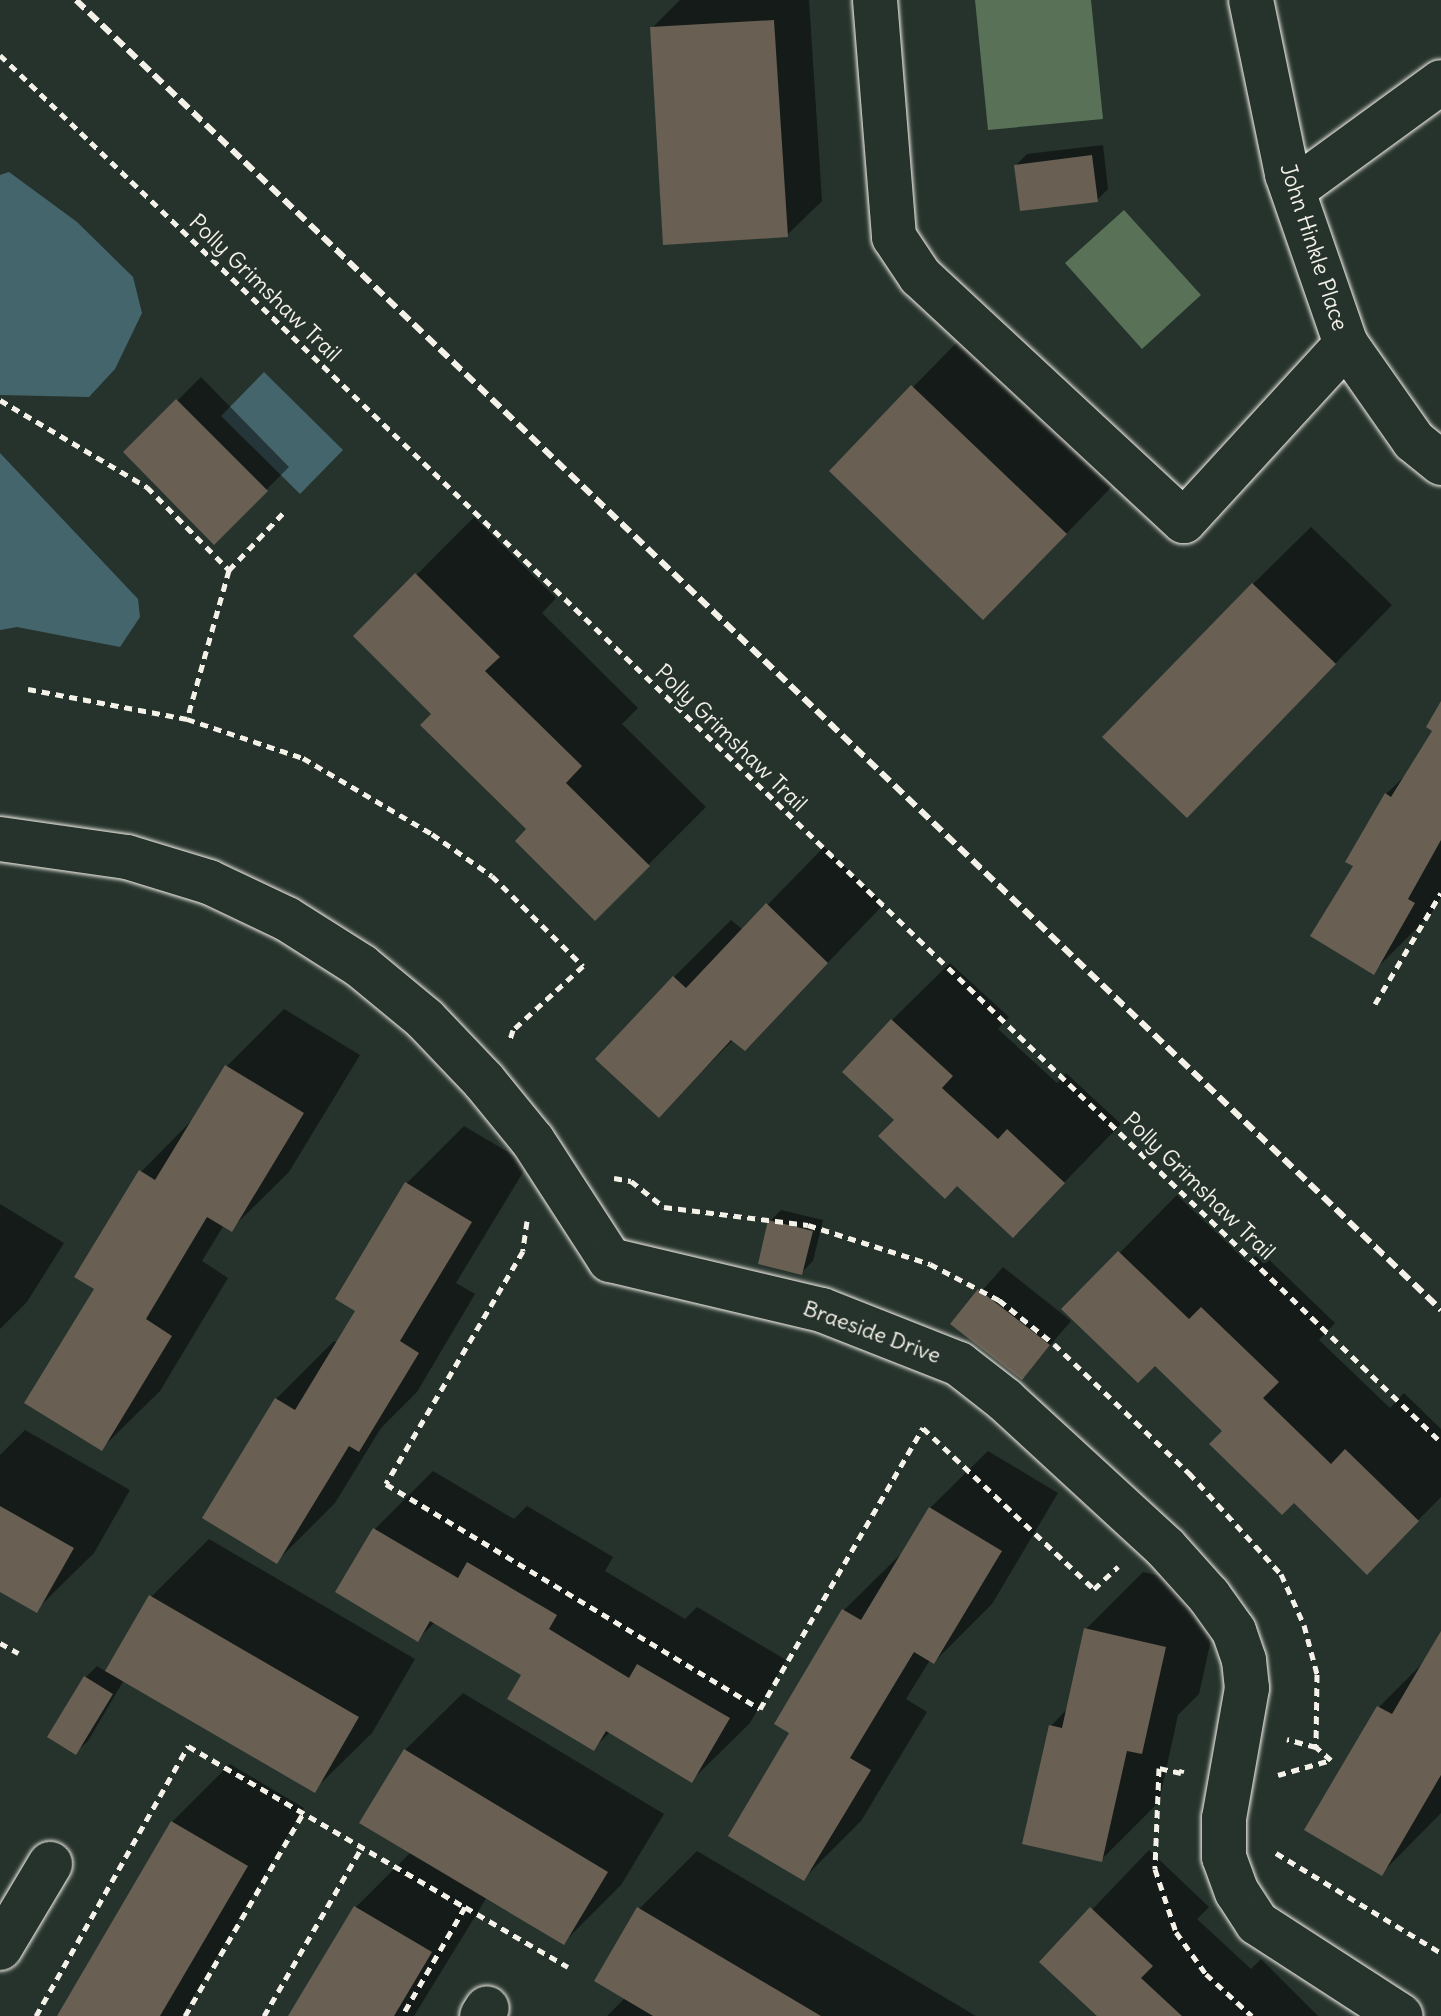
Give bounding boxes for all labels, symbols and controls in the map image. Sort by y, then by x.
street label: John Hinkle Place [1275,160,1353,334]
street label: Polly Grimshaw Trail [184,209,346,367]
street label: Polly Grimshaw Trail [650,659,812,817]
street label: Polly Grimshaw Trail [1118,1107,1280,1265]
street label: Braeside Drive [800,1295,944,1369]

